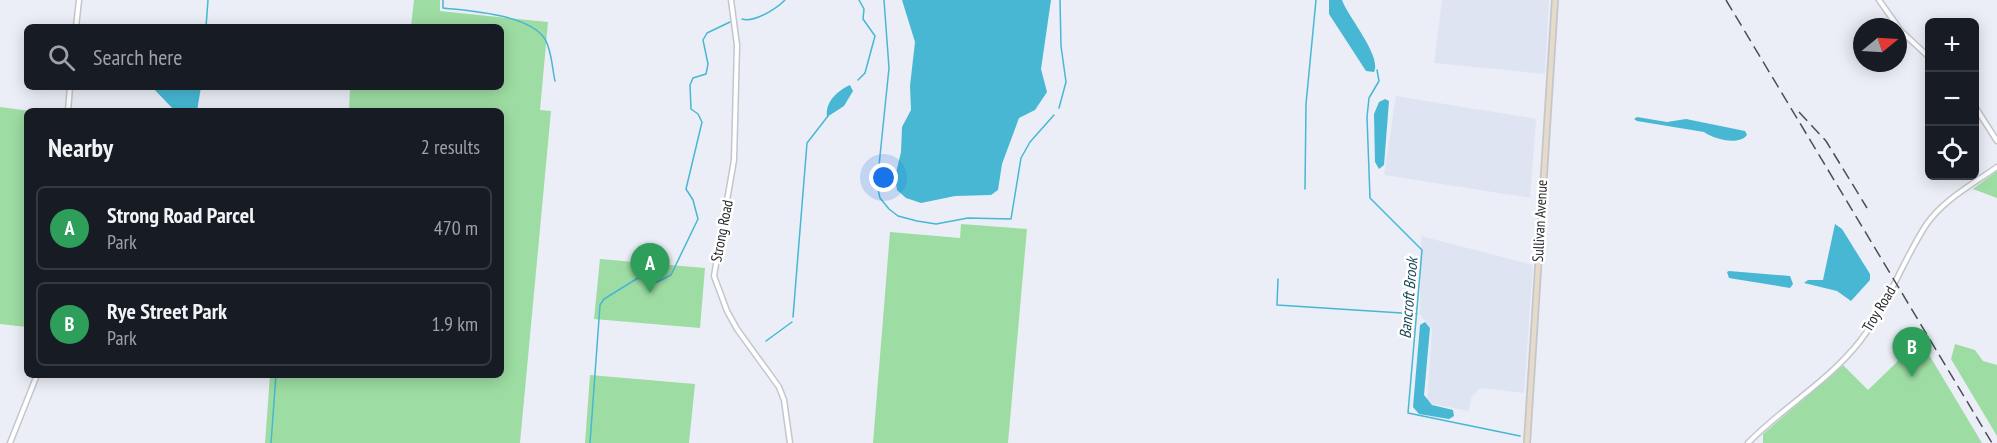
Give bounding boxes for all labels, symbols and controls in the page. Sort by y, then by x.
north arrow [1853,18,1907,72]
map controls [1925,18,1979,180]
button: + [1925,18,1979,72]
search box [24,24,504,90]
icon: search [45,41,78,74]
text: Search here [93,43,182,71]
button: − [1925,72,1979,126]
button: locate [1925,126,1979,180]
text: Nearby [48,131,113,164]
text: 2 results [421,134,480,160]
your location [869,163,898,192]
street label: Sullivan Avenue [1528,179,1551,263]
street label: Strong Road [706,198,737,264]
text: Strong Road Parcel [107,201,255,229]
text: A [64,215,75,241]
text: 470 m [434,215,478,241]
text: Park [107,229,137,255]
pin: A [630,244,670,293]
water label: Bancroft Brook [1394,255,1422,339]
street label: Troy Road [1858,282,1900,335]
text: Rye Street Park [107,297,227,325]
text: B [65,311,74,337]
text: 1.9 km [431,311,478,337]
text: Park [107,325,137,351]
pin: B [1892,328,1932,377]

